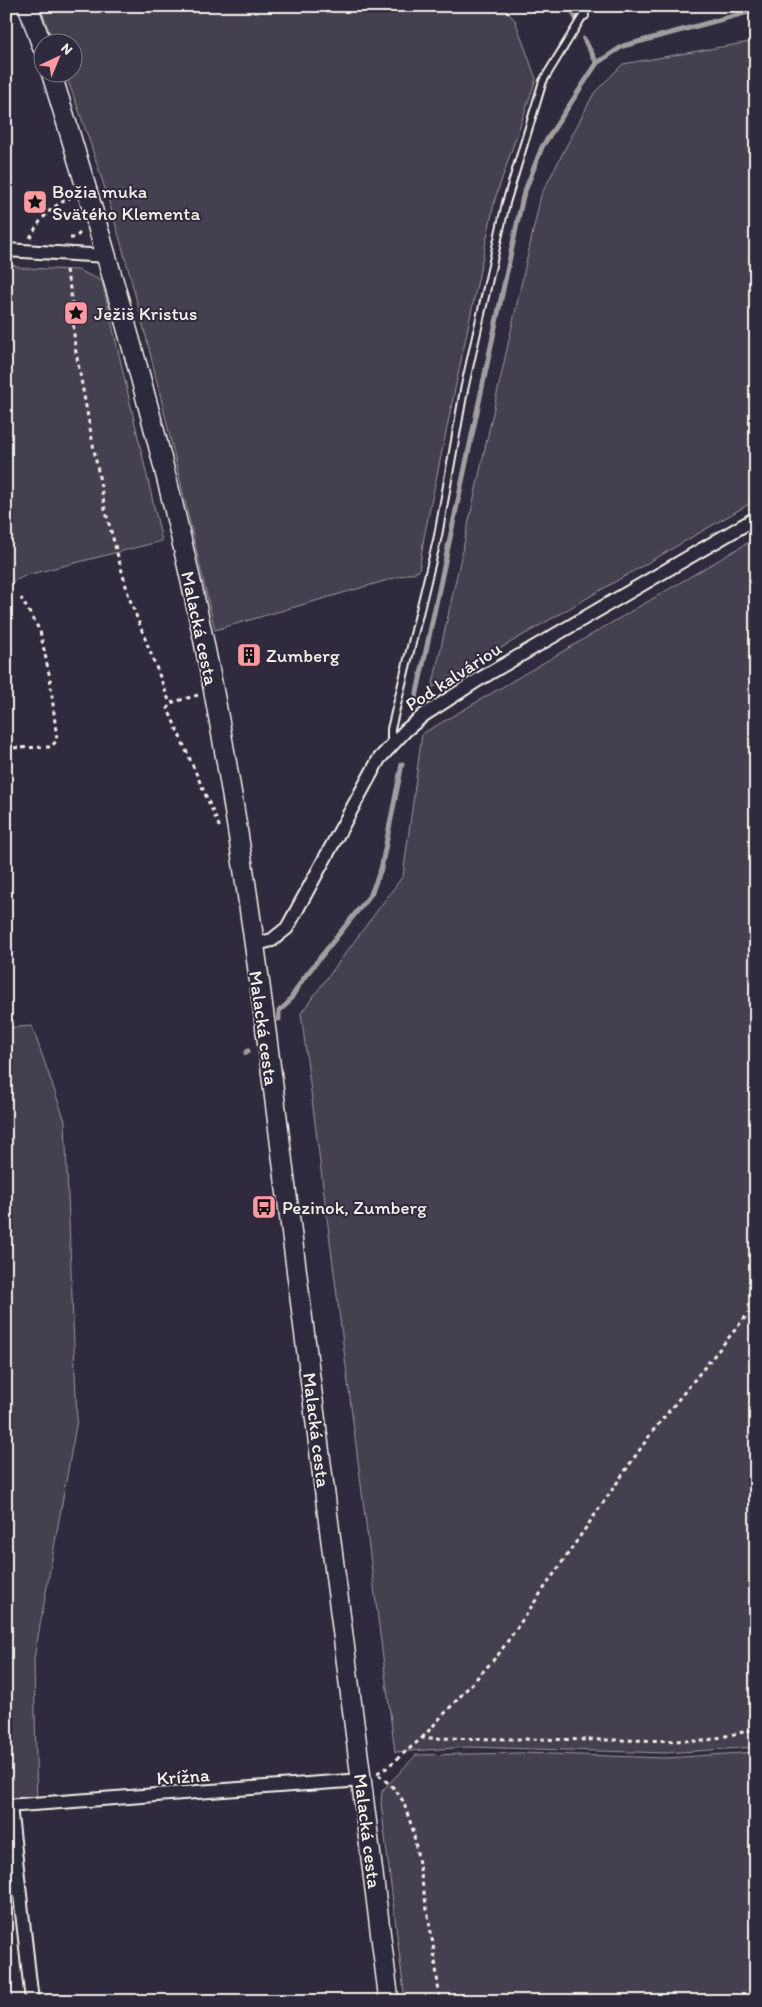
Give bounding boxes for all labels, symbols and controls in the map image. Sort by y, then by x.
north arrow [32,32,82,82]
text: N [57,40,76,58]
place label: Božia muka Svätého Klementa [52,180,200,225]
place icon: Božia muka Svätého Klementa [22,189,48,215]
place icon: Ježiš Kristus [63,300,89,326]
place label: Ježiš Kristus [94,302,198,325]
street label: Malacká cesta [176,569,223,687]
street label: Pod kalváriou [401,637,506,716]
building icon: Zumberg [236,642,262,668]
place label: Zumberg [266,644,340,667]
street label: Malacká cesta [244,969,283,1087]
bus stop icon: Pezinok, Zumberg [251,1194,277,1220]
place label: Pezinok, Zumberg [282,1196,427,1219]
street label: Malacká cesta [298,1371,335,1489]
street label: Krížna [156,1763,210,1790]
street label: Malacká cesta [349,1772,386,1890]

